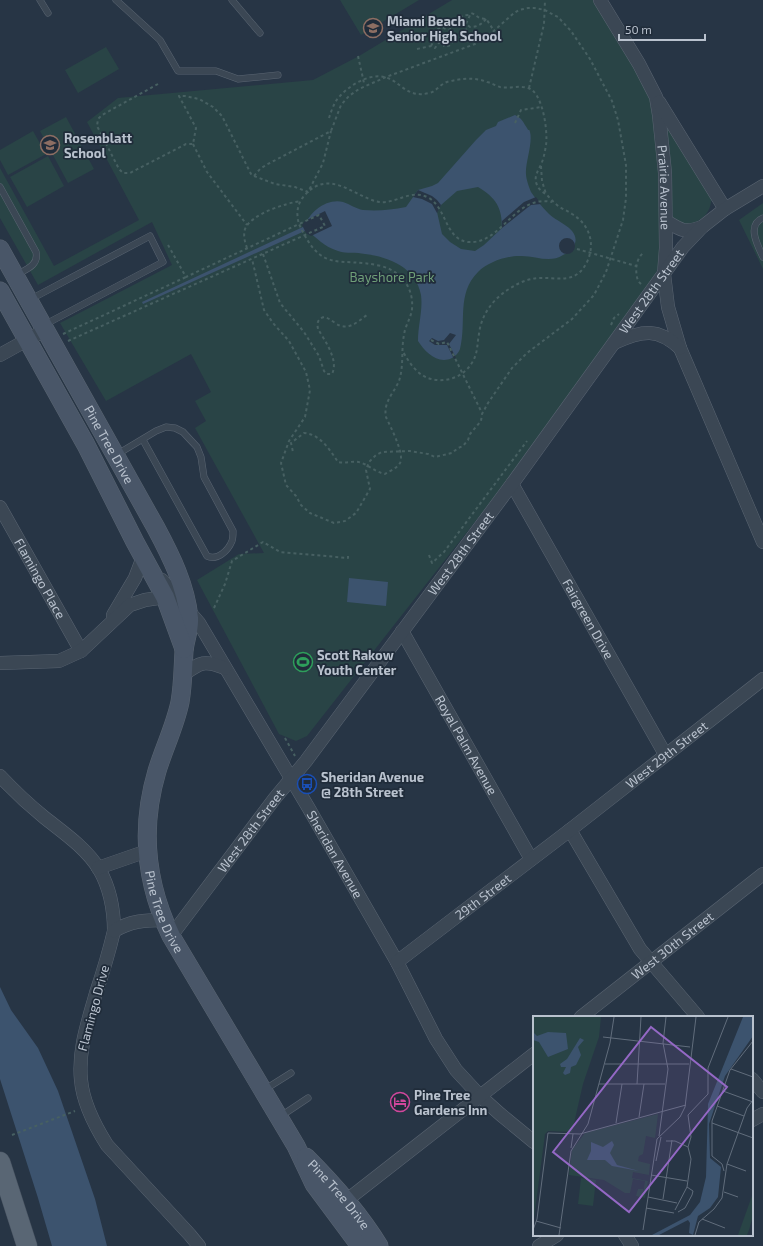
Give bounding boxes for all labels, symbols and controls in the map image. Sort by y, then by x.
place label: Miami Beach Senior High School [387,13,502,44]
scale bar [619,16,705,42]
school or university icon: Miami Beach Senior High School [362,17,384,39]
text: 50 m [625,22,652,36]
place label: Rosenblatt School [64,130,133,161]
school or university icon: Rosenblatt School [39,134,61,156]
street label: Prairie Avenue [654,144,674,230]
street label: West 28th Street [615,246,687,337]
park label: Bayshore Park [349,269,435,285]
street label: Pine Tree Drive [81,403,138,487]
street label: West 28th Street [424,508,497,598]
street label: Flamingo Place [11,535,69,621]
street label: Fairgreen Drive [559,576,618,662]
place label: Scott Rakow Youth Center [317,647,397,678]
sports icon: Scott Rakow Youth Center [292,651,314,673]
street label: Royal Palm Avenue [432,692,501,798]
street label: West 29th Street [622,717,711,792]
place label: Sheridan Avenue @ 28th Street [321,769,424,800]
bus stop icon: Sheridan Avenue @ 28th Street [296,773,318,795]
street label: West 28th Street [214,786,287,875]
street label: Sheridan Avenue [304,807,367,901]
street label: Pine Tree Drive [142,869,187,956]
street label: 29th Street [452,870,514,923]
street label: West 30th Street [628,908,717,983]
street label: Flamingo Drive [74,963,112,1053]
inset map [533,1016,753,1236]
place label: Pine Tree Gardens Inn [414,1087,488,1118]
hotel icon: Pine Tree Gardens Inn [389,1091,411,1113]
street label: Pine Tree Drive [305,1156,374,1232]

